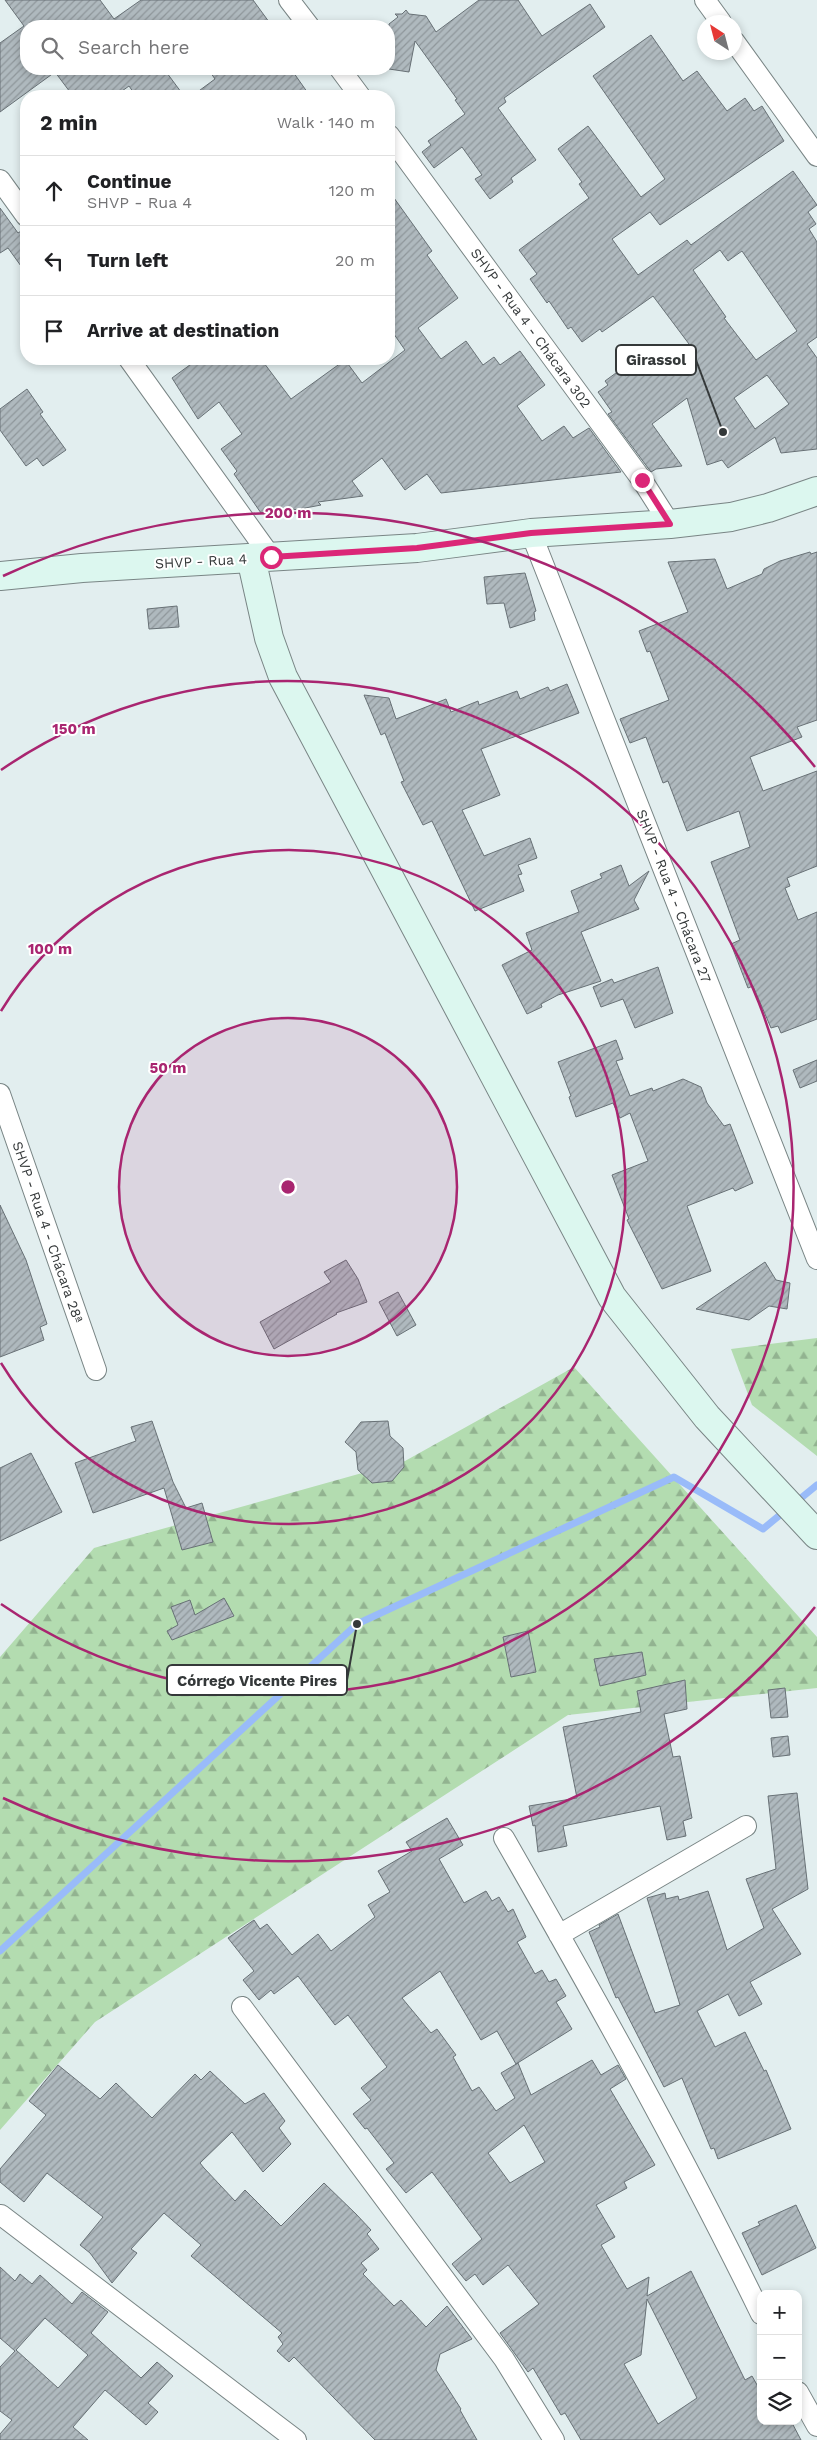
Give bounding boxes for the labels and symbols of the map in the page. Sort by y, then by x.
north arrow [697,15,742,60]
street label: SHVP - Rua 4 - Chácara 302 [468,245,594,411]
callout: Girassol [616,345,696,375]
text: Girassol [626,351,686,369]
route end [631,469,654,492]
text: 200 m [265,504,311,522]
route start [260,546,283,569]
street label: SHVP - Rua 4 [155,551,247,571]
text: 150 m [52,720,96,738]
street label: SHVP - Rua 4 - Chácara 27 [634,807,715,985]
text: 100 m [28,940,72,958]
text: 50 m [150,1059,186,1077]
street label: SHVP - Rua 4 - Chácara 28ª [9,1139,87,1325]
centre of rings [279,1178,297,1196]
callout: Córrego Vicente Pires [167,1665,347,1695]
text: Córrego Vicente Pires [177,1672,337,1690]

